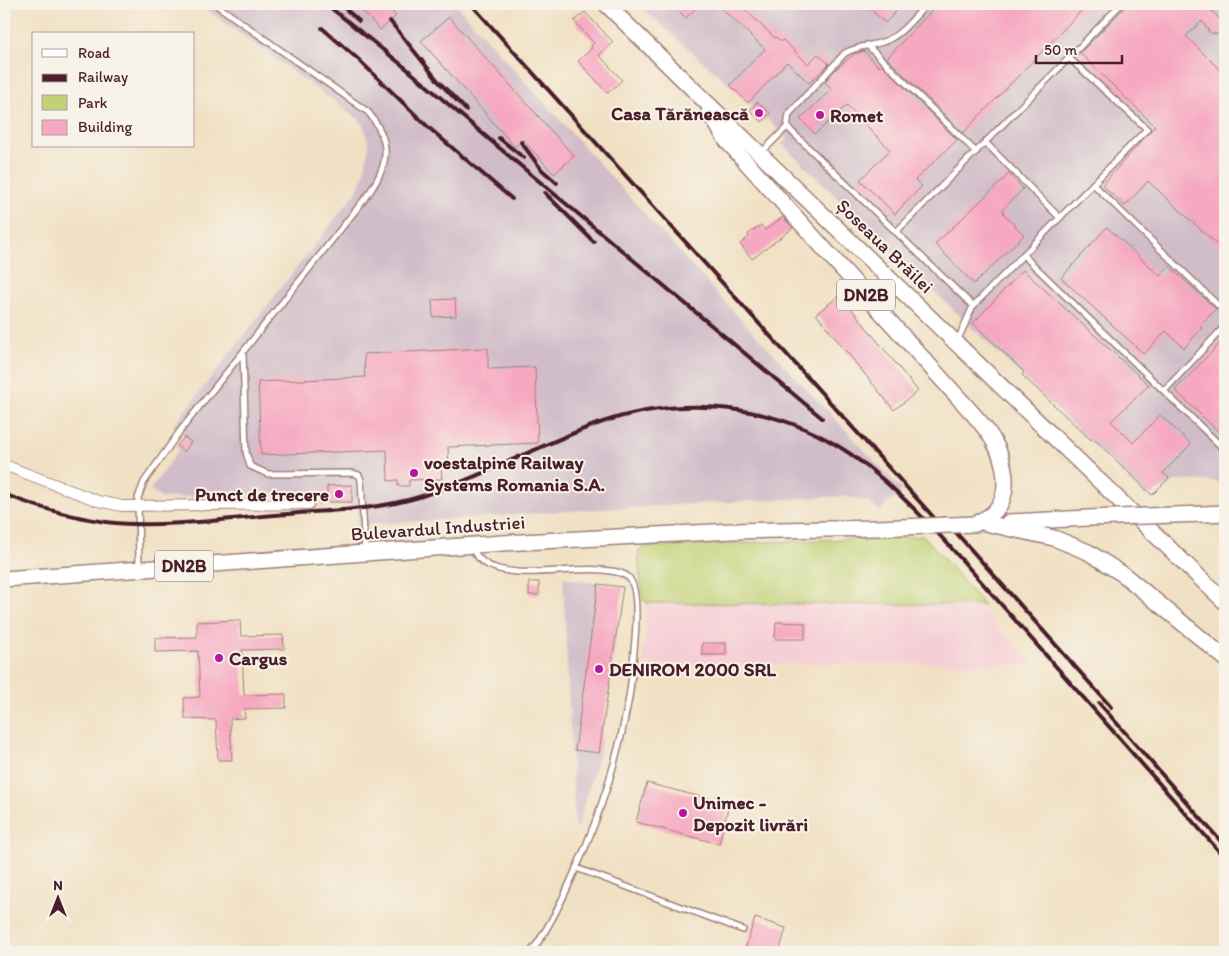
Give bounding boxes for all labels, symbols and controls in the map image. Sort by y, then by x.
legend [32,32,195,148]
scale bar [1036,32,1123,64]
text: 50 m [1044,41,1077,59]
text: Road [78,44,111,62]
text: Railway [78,68,128,86]
text: Park [78,94,108,112]
place label: Casa Tărănească [611,102,750,125]
place label: Romet [830,104,884,127]
marker: Casa Tărănească [753,107,765,119]
marker: Romet [814,109,826,121]
text: Building [78,118,132,136]
street label: Șoseaua Brăilei [832,194,938,298]
road number: DN2B [837,280,895,310]
place label: voestalpine Railway Systems Romania S.A. [424,451,605,496]
marker: voestalpine Railway Systems Romania S.A. [408,467,420,479]
place label: Punct de trecere [195,483,329,506]
marker: Punct de trecere [333,488,345,500]
street label: Bulevardul Industriei [350,510,526,546]
road number: DN2B [155,550,213,582]
place label: Cargus [229,647,288,670]
marker: Cargus [213,652,225,664]
place label: DENIROM 2000 SRL [609,658,776,681]
marker: DENIROM 2000 SRL [593,663,605,675]
place label: Unimec - Depozit livrări [693,791,808,836]
marker: Unimec - Depozit livrări [677,807,689,819]
north arrow [32,874,82,924]
text: N [53,877,63,894]

